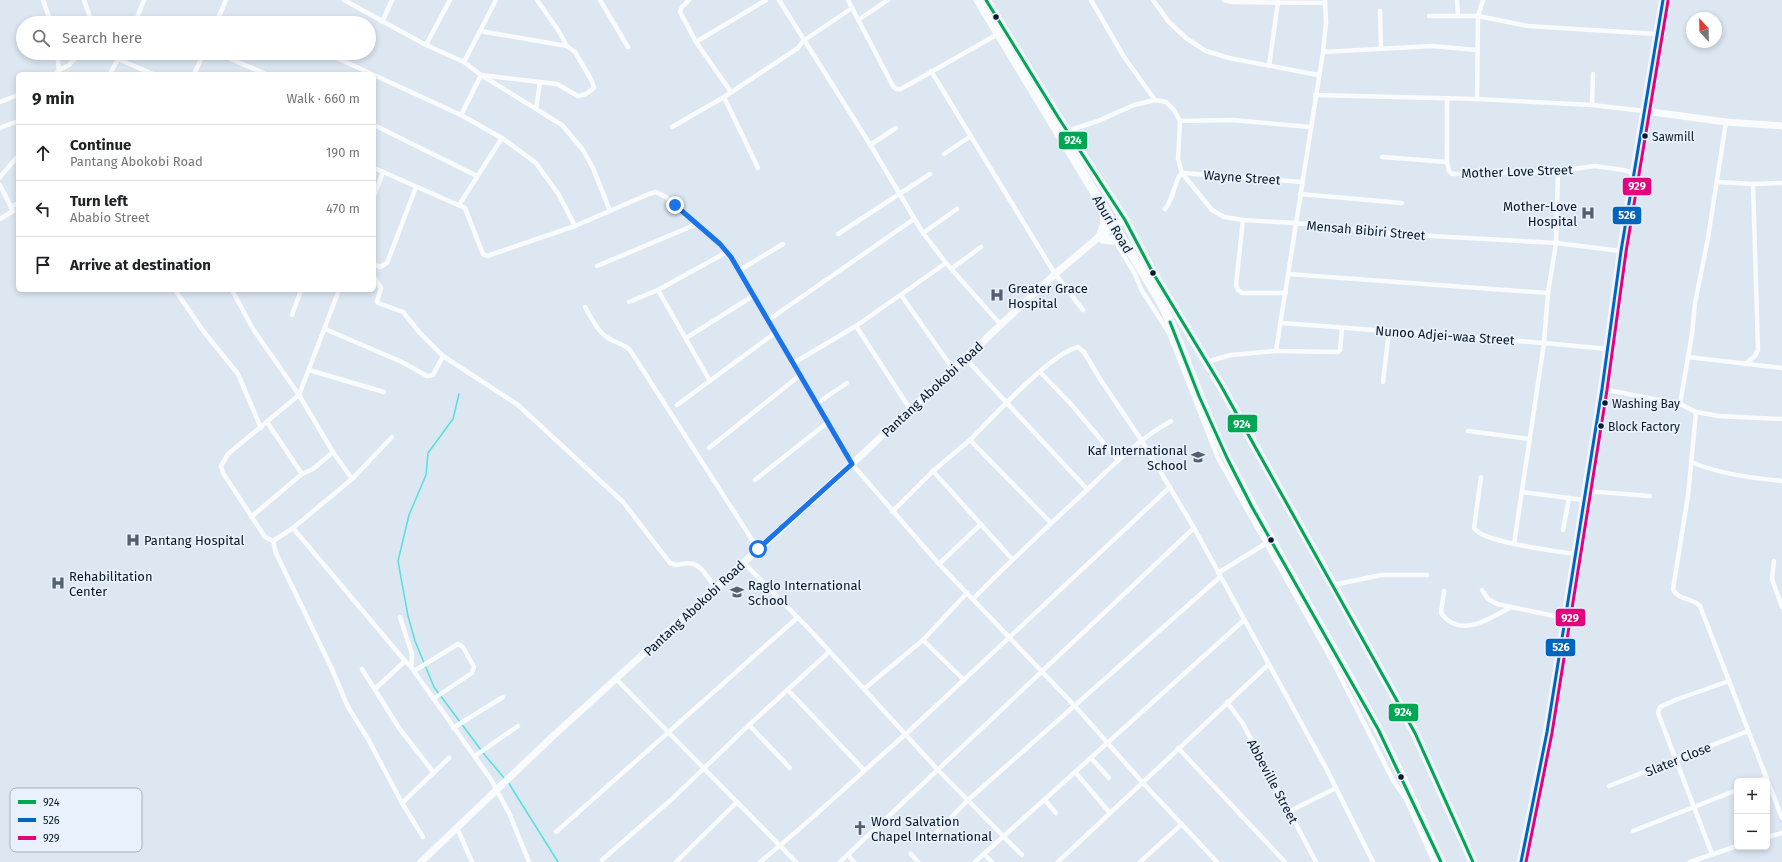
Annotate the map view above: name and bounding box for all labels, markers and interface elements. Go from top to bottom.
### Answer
unlabelled marker [991,12,1001,22]
north arrow [1686,12,1722,48]
search box [16,16,376,60]
icon: search [30,27,52,49]
text: Search here [62,29,142,47]
text: 9 min [32,88,75,109]
text: Walk · 660 m [287,91,360,106]
place label: Sawmill [1652,130,1695,144]
line badge: 924 [1058,131,1088,150]
marker: Sawmill [1640,131,1650,141]
text: 924 [1064,134,1082,147]
text: Continue [70,136,131,154]
icon: ahead [32,142,54,164]
text: 190 m [326,145,360,160]
text: Pantang Abokobi Road [70,154,203,169]
street label: Mother Love Street [1461,162,1573,181]
street label: Wayne Street [1203,167,1281,188]
line badge: 929 [1622,177,1652,196]
text: 929 [1628,180,1646,193]
text: Turn left [70,192,128,210]
street label: Aburi Road [1089,193,1136,256]
route end [666,196,684,214]
icon: left [32,198,54,220]
place label: Mother-Love Hospital [1503,199,1577,229]
text: 470 m [326,201,360,216]
hospital icon: Mother-Love Hospital [1580,205,1596,221]
line badge: 526 [1612,206,1642,225]
text: 526 [1618,209,1636,222]
text: Ababio Street [70,210,150,225]
street label: Mensah Bibiri Street [1306,218,1426,243]
icon: arrive [32,254,54,276]
text: Arrive at destination [70,256,211,274]
unlabelled marker [1148,268,1158,278]
place label: Greater Grace Hospital [1008,281,1088,311]
hospital icon: Greater Grace Hospital [989,287,1005,303]
street label: Nunoo Adjei-waa Street [1375,323,1515,348]
street label: Pantang Abokobi Road [879,339,986,440]
place label: Washing Bay [1612,397,1680,411]
marker: Washing Bay [1600,398,1610,408]
line badge: 924 [1227,414,1258,433]
text: 924 [1233,418,1251,431]
place label: Block Factory [1608,420,1680,434]
marker: Block Factory [1596,421,1606,431]
place label: Kaf International School [1087,443,1187,473]
school or university icon: Kaf International School [1190,449,1206,465]
hospital icon: Pantang Hospital [125,532,141,548]
place label: Pantang Hospital [144,533,244,548]
unlabelled marker [1266,535,1276,545]
route start [749,540,767,558]
street label: Pantang Abokobi Road [641,558,748,659]
place label: Rehabilitation Center [69,569,153,599]
hospital icon: Rehabilitation Center [50,575,66,591]
place label: Raglo International School [748,578,861,608]
school or university icon: Raglo International School [729,584,745,600]
line badge: 929 [1555,608,1586,627]
text: 929 [1561,612,1579,625]
line badge: 526 [1545,638,1576,657]
text: 526 [1552,641,1570,654]
line badge: 924 [1388,703,1419,722]
text: 924 [1394,706,1412,719]
street label: Abbeville Street [1244,737,1301,826]
street label: Slater Close [1643,739,1713,779]
unlabelled marker [1396,772,1406,782]
map controls [1734,778,1770,850]
button: + [1734,778,1770,814]
legend [10,788,142,852]
text: 924 [43,796,60,809]
text: 526 [43,814,60,827]
place label: Word Salvation Chapel International [871,814,992,844]
button: − [1734,814,1770,850]
church icon: Word Salvation Chapel International [852,820,868,836]
text: 929 [43,832,60,845]

